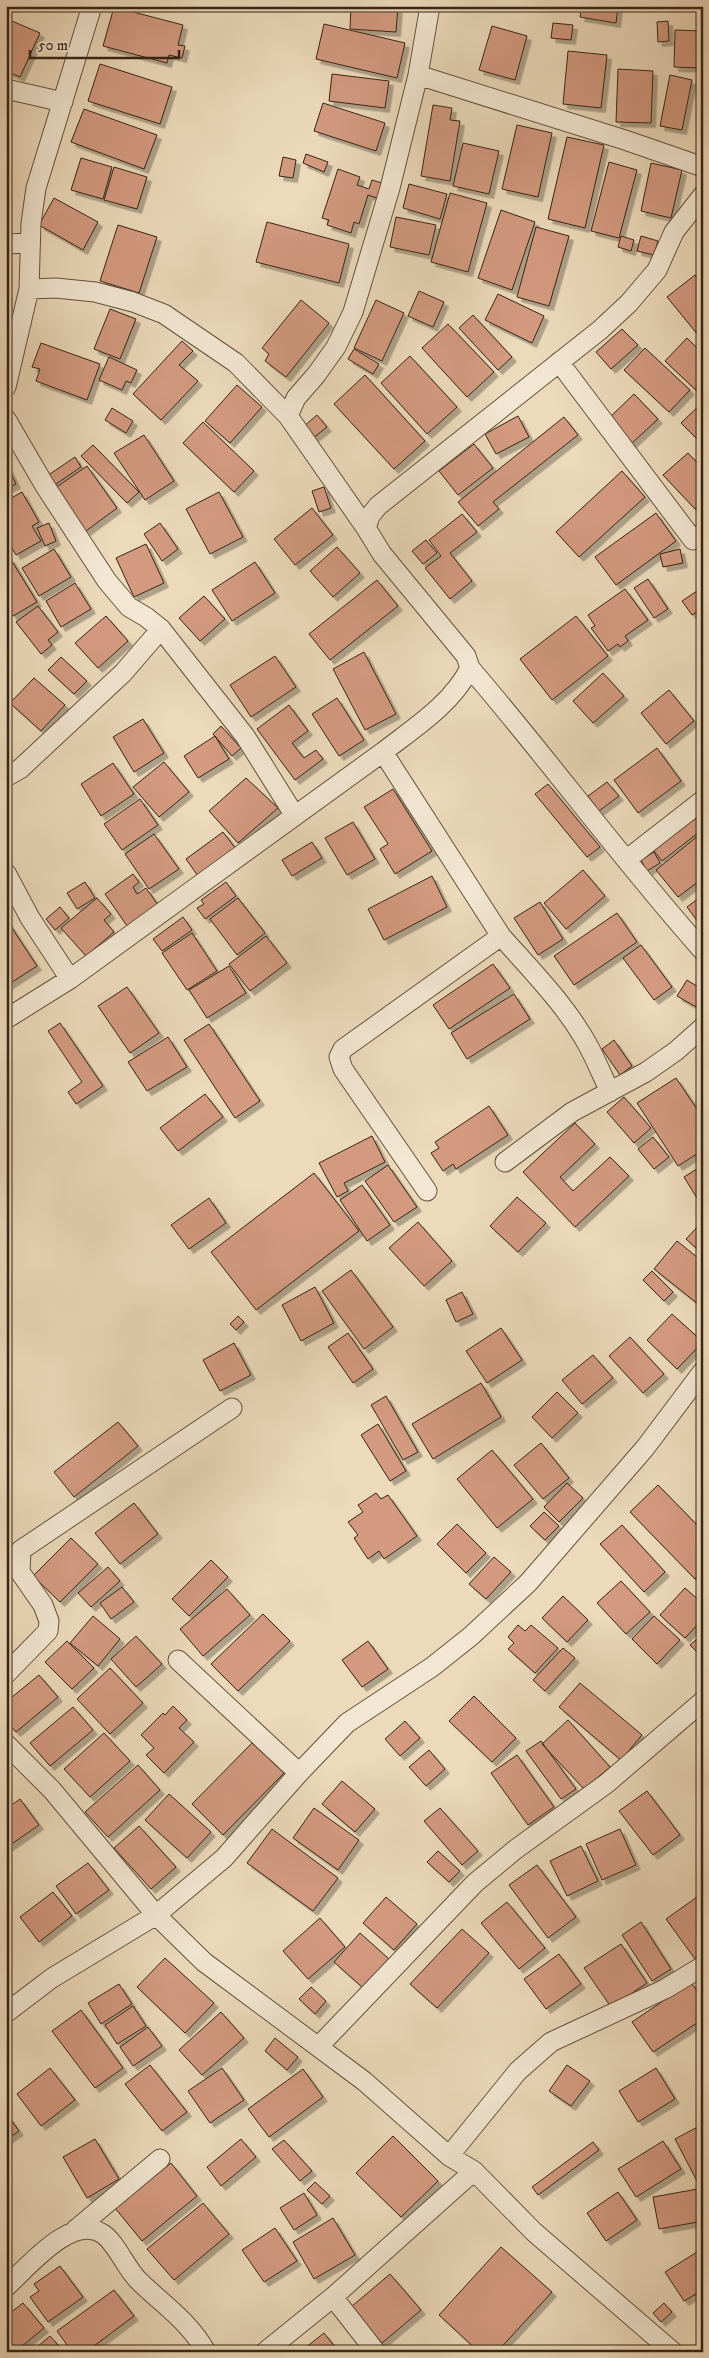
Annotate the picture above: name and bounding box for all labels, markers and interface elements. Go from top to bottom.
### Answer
scale bar [30,28,179,60]
text: 50 m [38,36,68,55]

